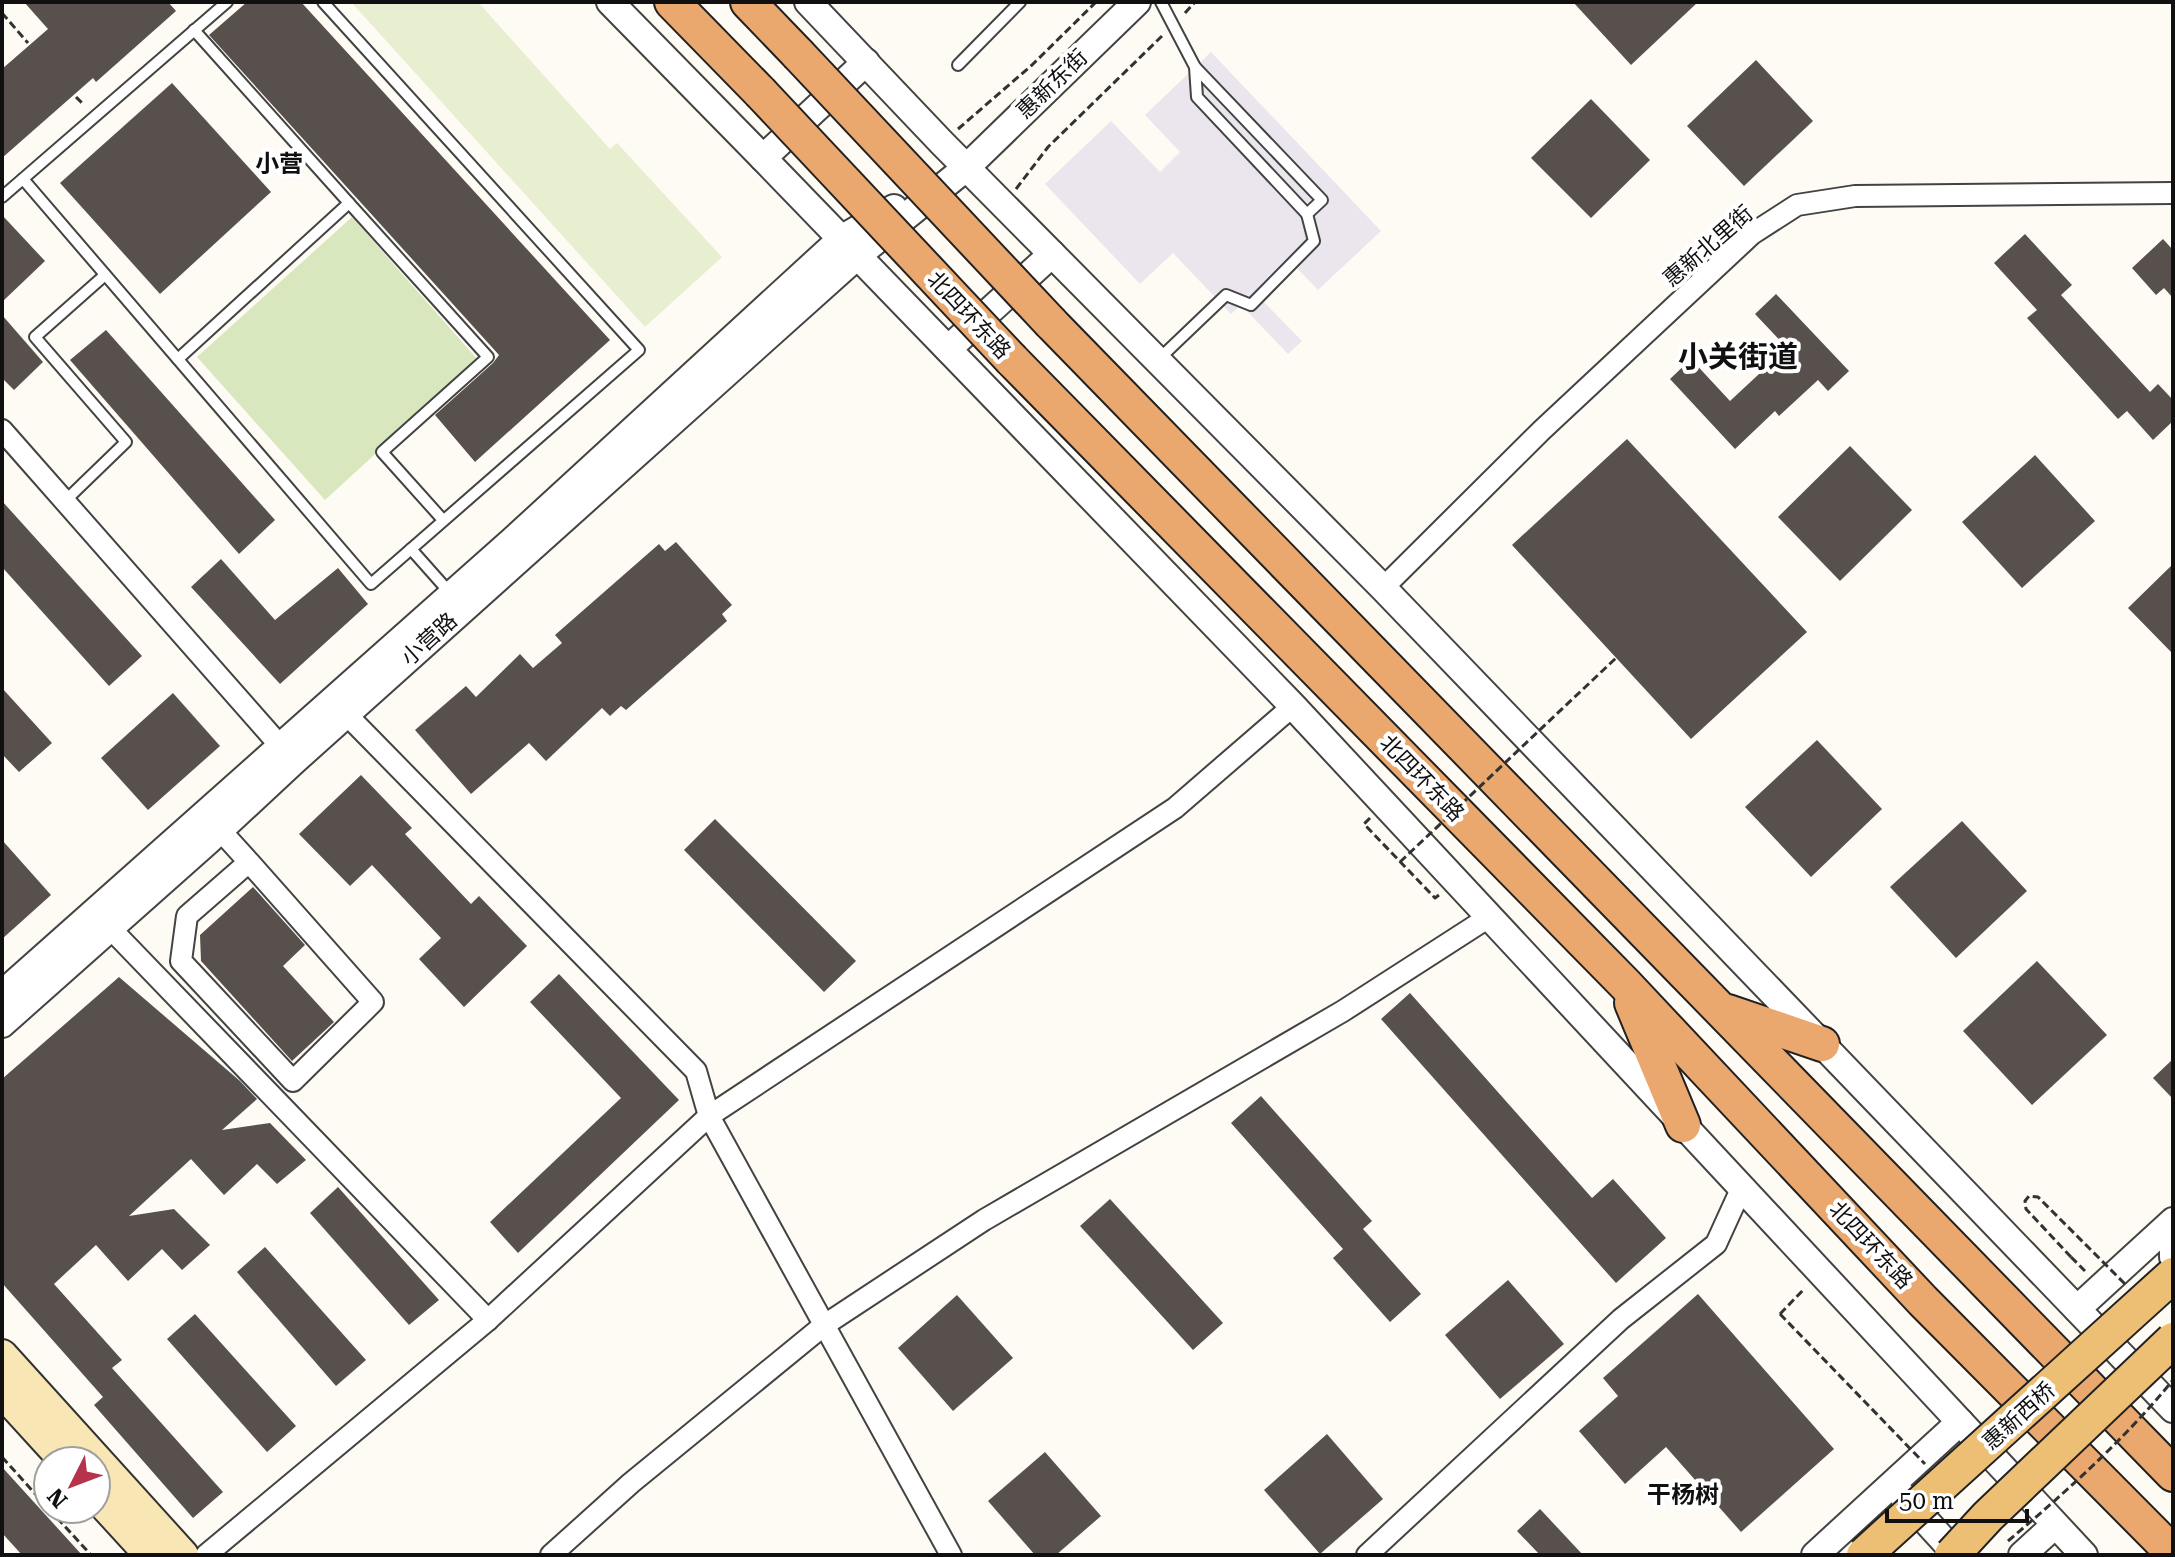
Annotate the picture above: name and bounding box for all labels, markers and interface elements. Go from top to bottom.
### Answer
street label: 惠新东街 [1012,44,1092,124]
district label: 小营 [255,150,303,178]
street label: 惠新北里街 [1658,200,1758,292]
street label: 北四环东路 [922,266,1016,364]
district label: 小关街道 [1678,339,1798,374]
street label: 小营路 [396,608,462,670]
street label: 北四环东路 [1375,730,1469,826]
street label: 北四环东路 [1824,1196,1918,1294]
street label: 惠新西桥 [1978,1377,2060,1455]
north arrow [32,1445,112,1525]
scale bar [1887,1473,2027,1523]
district label: 干杨树 [1647,1481,1719,1509]
text: N [43,1483,72,1513]
text: 50 m [1899,1487,1954,1515]

